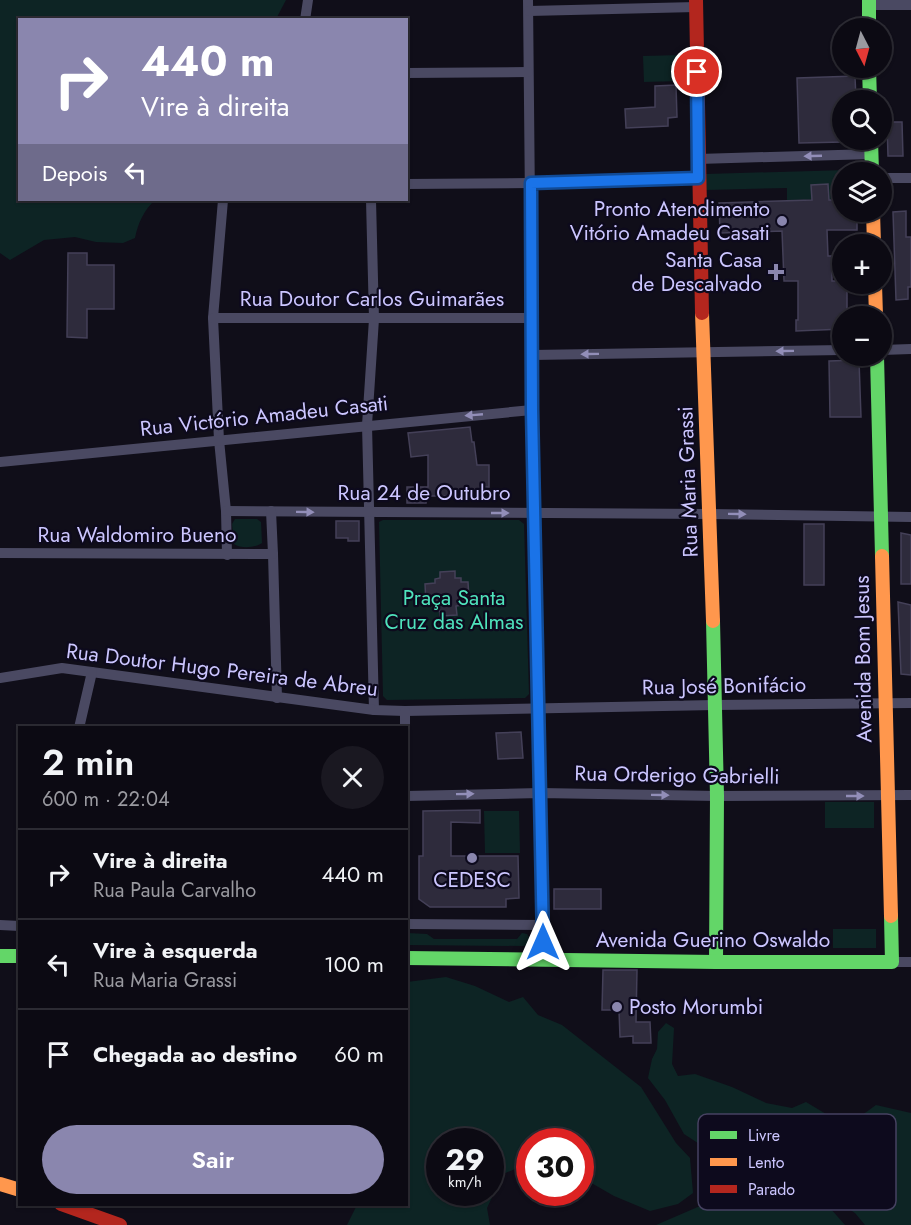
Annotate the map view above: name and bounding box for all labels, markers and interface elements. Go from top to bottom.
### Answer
north arrow [832,18,892,78]
map controls [832,18,892,366]
text: 440 m [141,31,274,92]
icon: right [42,42,120,120]
pin [671,46,722,97]
icon: arrive [680,55,713,88]
text: Vire à direita [141,87,290,126]
button: search [832,90,892,150]
one-way arrow [804,151,823,161]
icon: left [119,156,152,189]
text: Depois [42,157,107,189]
button: layers [832,162,892,222]
place label: Pronto Atendimento Vitório Amadeu Casati [570,194,770,248]
marker: Pronto Atendimento Vitório Amadeu Casati [775,214,789,228]
button: + [832,234,892,294]
place label: Santa Casa de Descalvado [632,245,762,299]
marker: Santa Casa de Descalvado [767,263,785,281]
street label: Rua Doutor Carlos Guimarães [240,284,504,314]
button: − [832,306,892,366]
one-way arrow [775,346,794,356]
one-way arrow [580,350,599,359]
street label: Rua Victório Amadeu Casati [138,388,390,444]
street label: Rua Maria Grassi [670,406,706,558]
one-way arrow [464,410,483,420]
street label: Rua 24 de Outubro [338,478,510,508]
one-way arrow [296,507,315,516]
one-way arrow [491,508,510,518]
one-way arrow [728,509,747,519]
street label: Rua Waldomiro Bueno [38,520,236,550]
street label: Avenida Bom Jesus [847,575,879,743]
park label: Praça Santa Cruz das Almas [384,583,524,637]
street label: Rua Doutor Hugo Pereira de Abreu [64,636,380,704]
street label: Rua José Bonifácio [642,670,806,702]
text: 2 min [42,736,134,788]
button: close [321,746,384,809]
street label: Rua Orderigo Gabrielli [574,758,780,792]
text: 600 m · 22:04 [42,785,170,814]
one-way arrow [455,790,474,799]
one-way arrow [650,790,669,800]
one-way arrow [845,791,864,801]
text: Vire à direita [93,844,228,876]
marker: CEDESC [465,851,479,865]
icon: right [42,858,75,891]
text: 440 m [321,858,384,890]
place label: CEDESC [433,865,511,895]
text: Rua Paula Carvalho [93,876,256,905]
position arrow [511,910,575,974]
street label: Avenida Guerino Oswaldo [596,925,830,955]
text: Vire à esquerda [93,934,258,966]
icon: left [42,948,75,981]
text: 100 m [324,948,384,980]
text: Rua Maria Grassi [93,966,237,995]
place label: Posto Morumbi [629,992,763,1022]
marker: Posto Morumbi [610,1000,624,1014]
icon: arrive [42,1038,75,1071]
text: Chegada ao destino [93,1038,297,1070]
text: 60 m [334,1038,384,1070]
legend [698,1114,896,1210]
text: Livre [748,1124,780,1147]
button: Sair [42,1125,384,1194]
speed limit sign: 30 [516,1128,594,1206]
text: 29 [445,1138,485,1181]
text: Lento [748,1151,785,1174]
text: km/h [448,1171,482,1193]
text: Parado [748,1178,795,1201]

